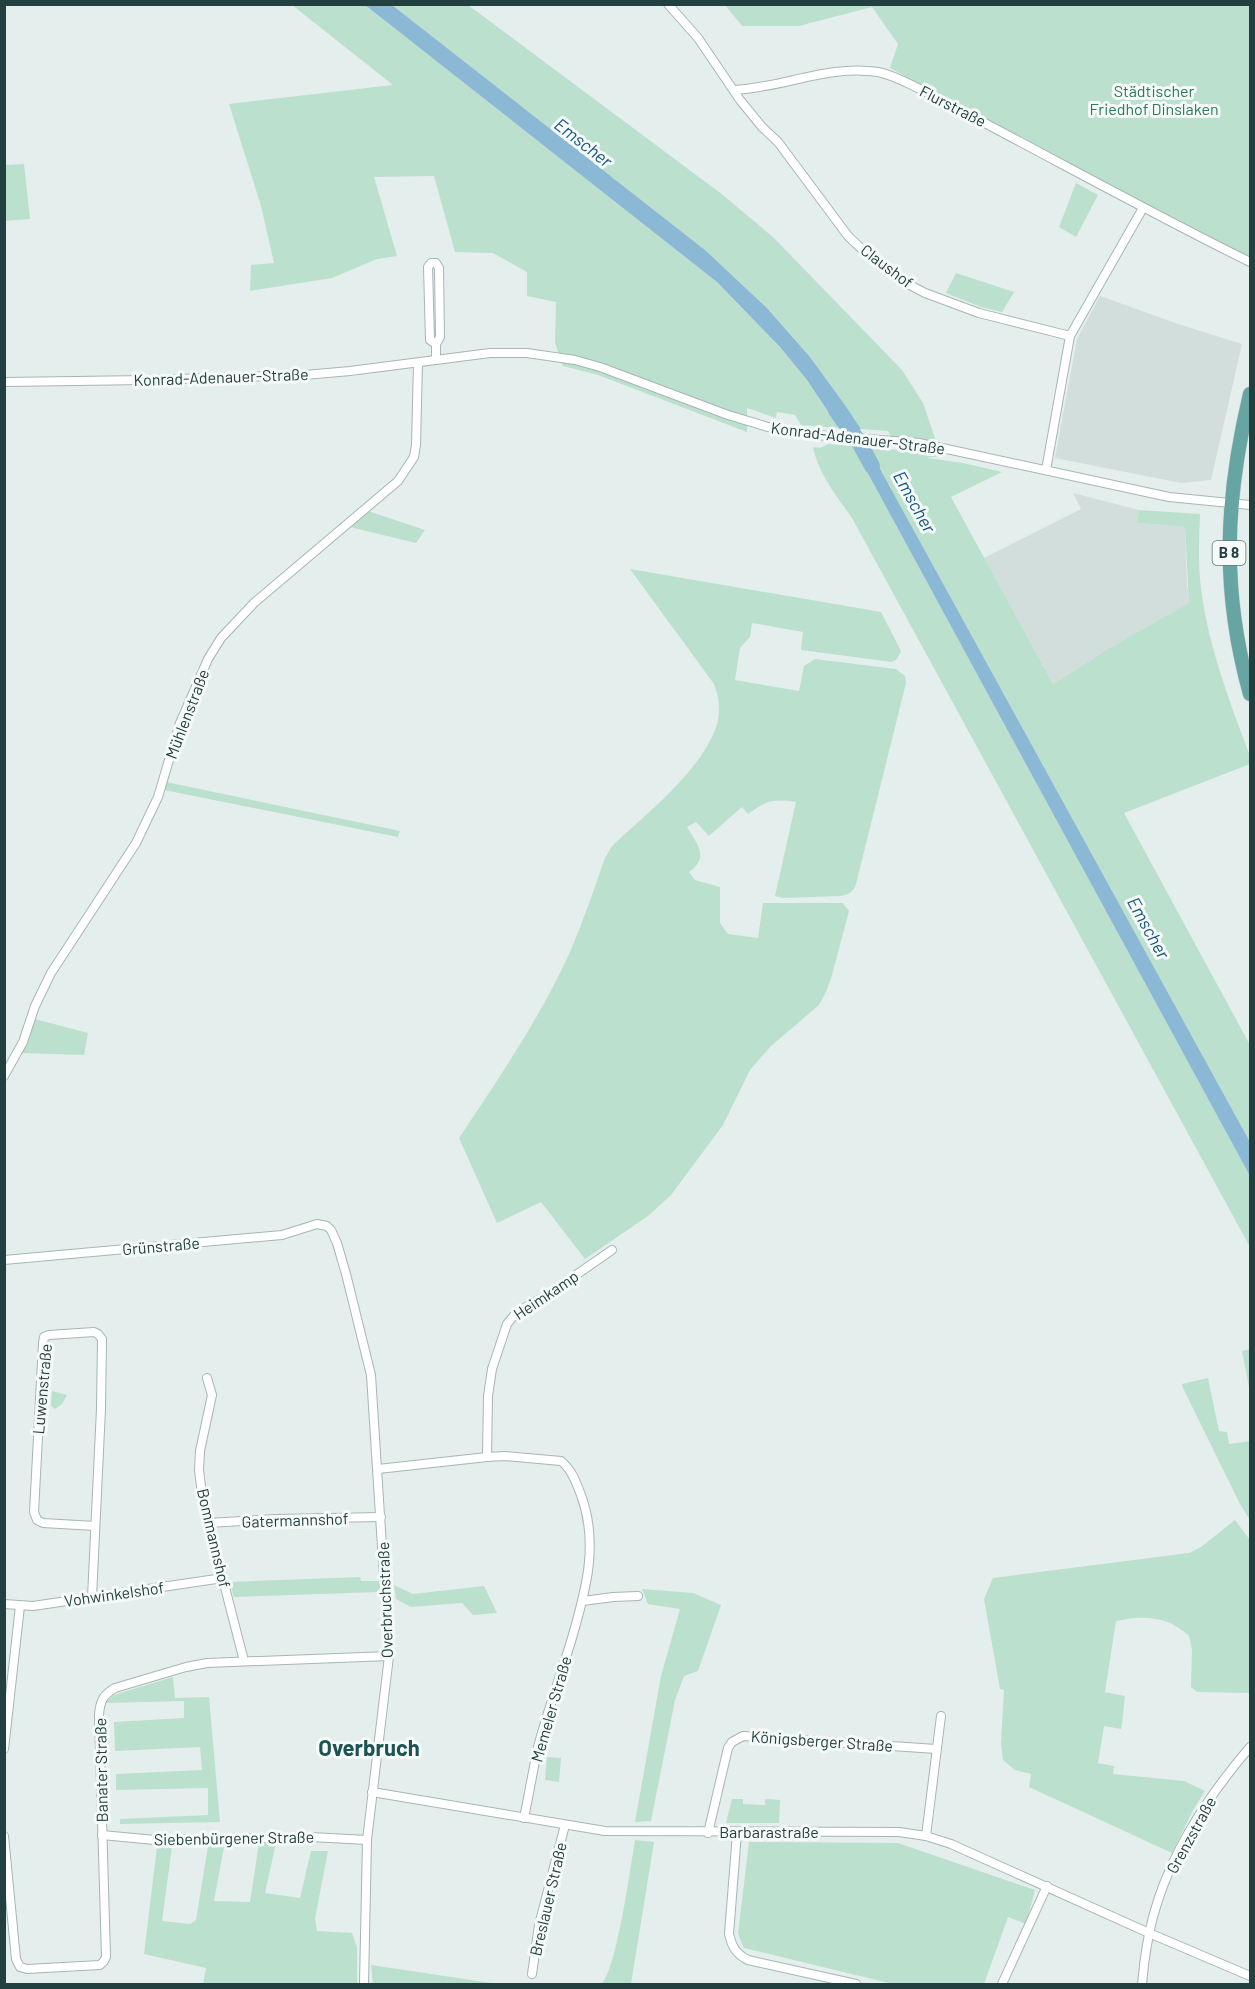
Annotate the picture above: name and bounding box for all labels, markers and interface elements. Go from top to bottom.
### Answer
street label: Flurstraße [917,81,990,130]
park label: Städtischer Friedhof Dinslaken [1089,81,1219,118]
water label: Emscher [550,113,617,172]
street label: Claushof [857,240,917,292]
street label: Konrad-Adenauer-Straße [133,364,309,389]
street label: Konrad-Adenauer-Straße [770,417,946,458]
water label: Emscher [889,467,941,537]
road number: B 8 [1212,541,1246,565]
street label: Mühlenstraße [161,666,212,761]
water label: Emscher [1123,893,1175,963]
street label: Grünstraße [121,1233,201,1258]
street label: Heimkamp [510,1266,582,1323]
street label: Luwenstraße [28,1343,55,1435]
street label: Bommannshof [194,1486,235,1590]
street label: Gatermannshof [241,1508,349,1531]
street label: Overbruchstraße [373,1541,396,1659]
street label: Vohwinkelshof [63,1577,165,1610]
street label: Memeler Straße [526,1654,575,1764]
street label: Banater Straße [90,1718,111,1822]
street label: Königsberger Straße [750,1726,894,1755]
district label: Overbruch [318,1734,420,1760]
street label: Grenzstraße [1162,1793,1219,1876]
street label: Barbarastraße [719,1822,819,1841]
street label: Siebenbürgener Straße [154,1827,314,1848]
street label: Breslauer Straße [525,1840,570,1958]

